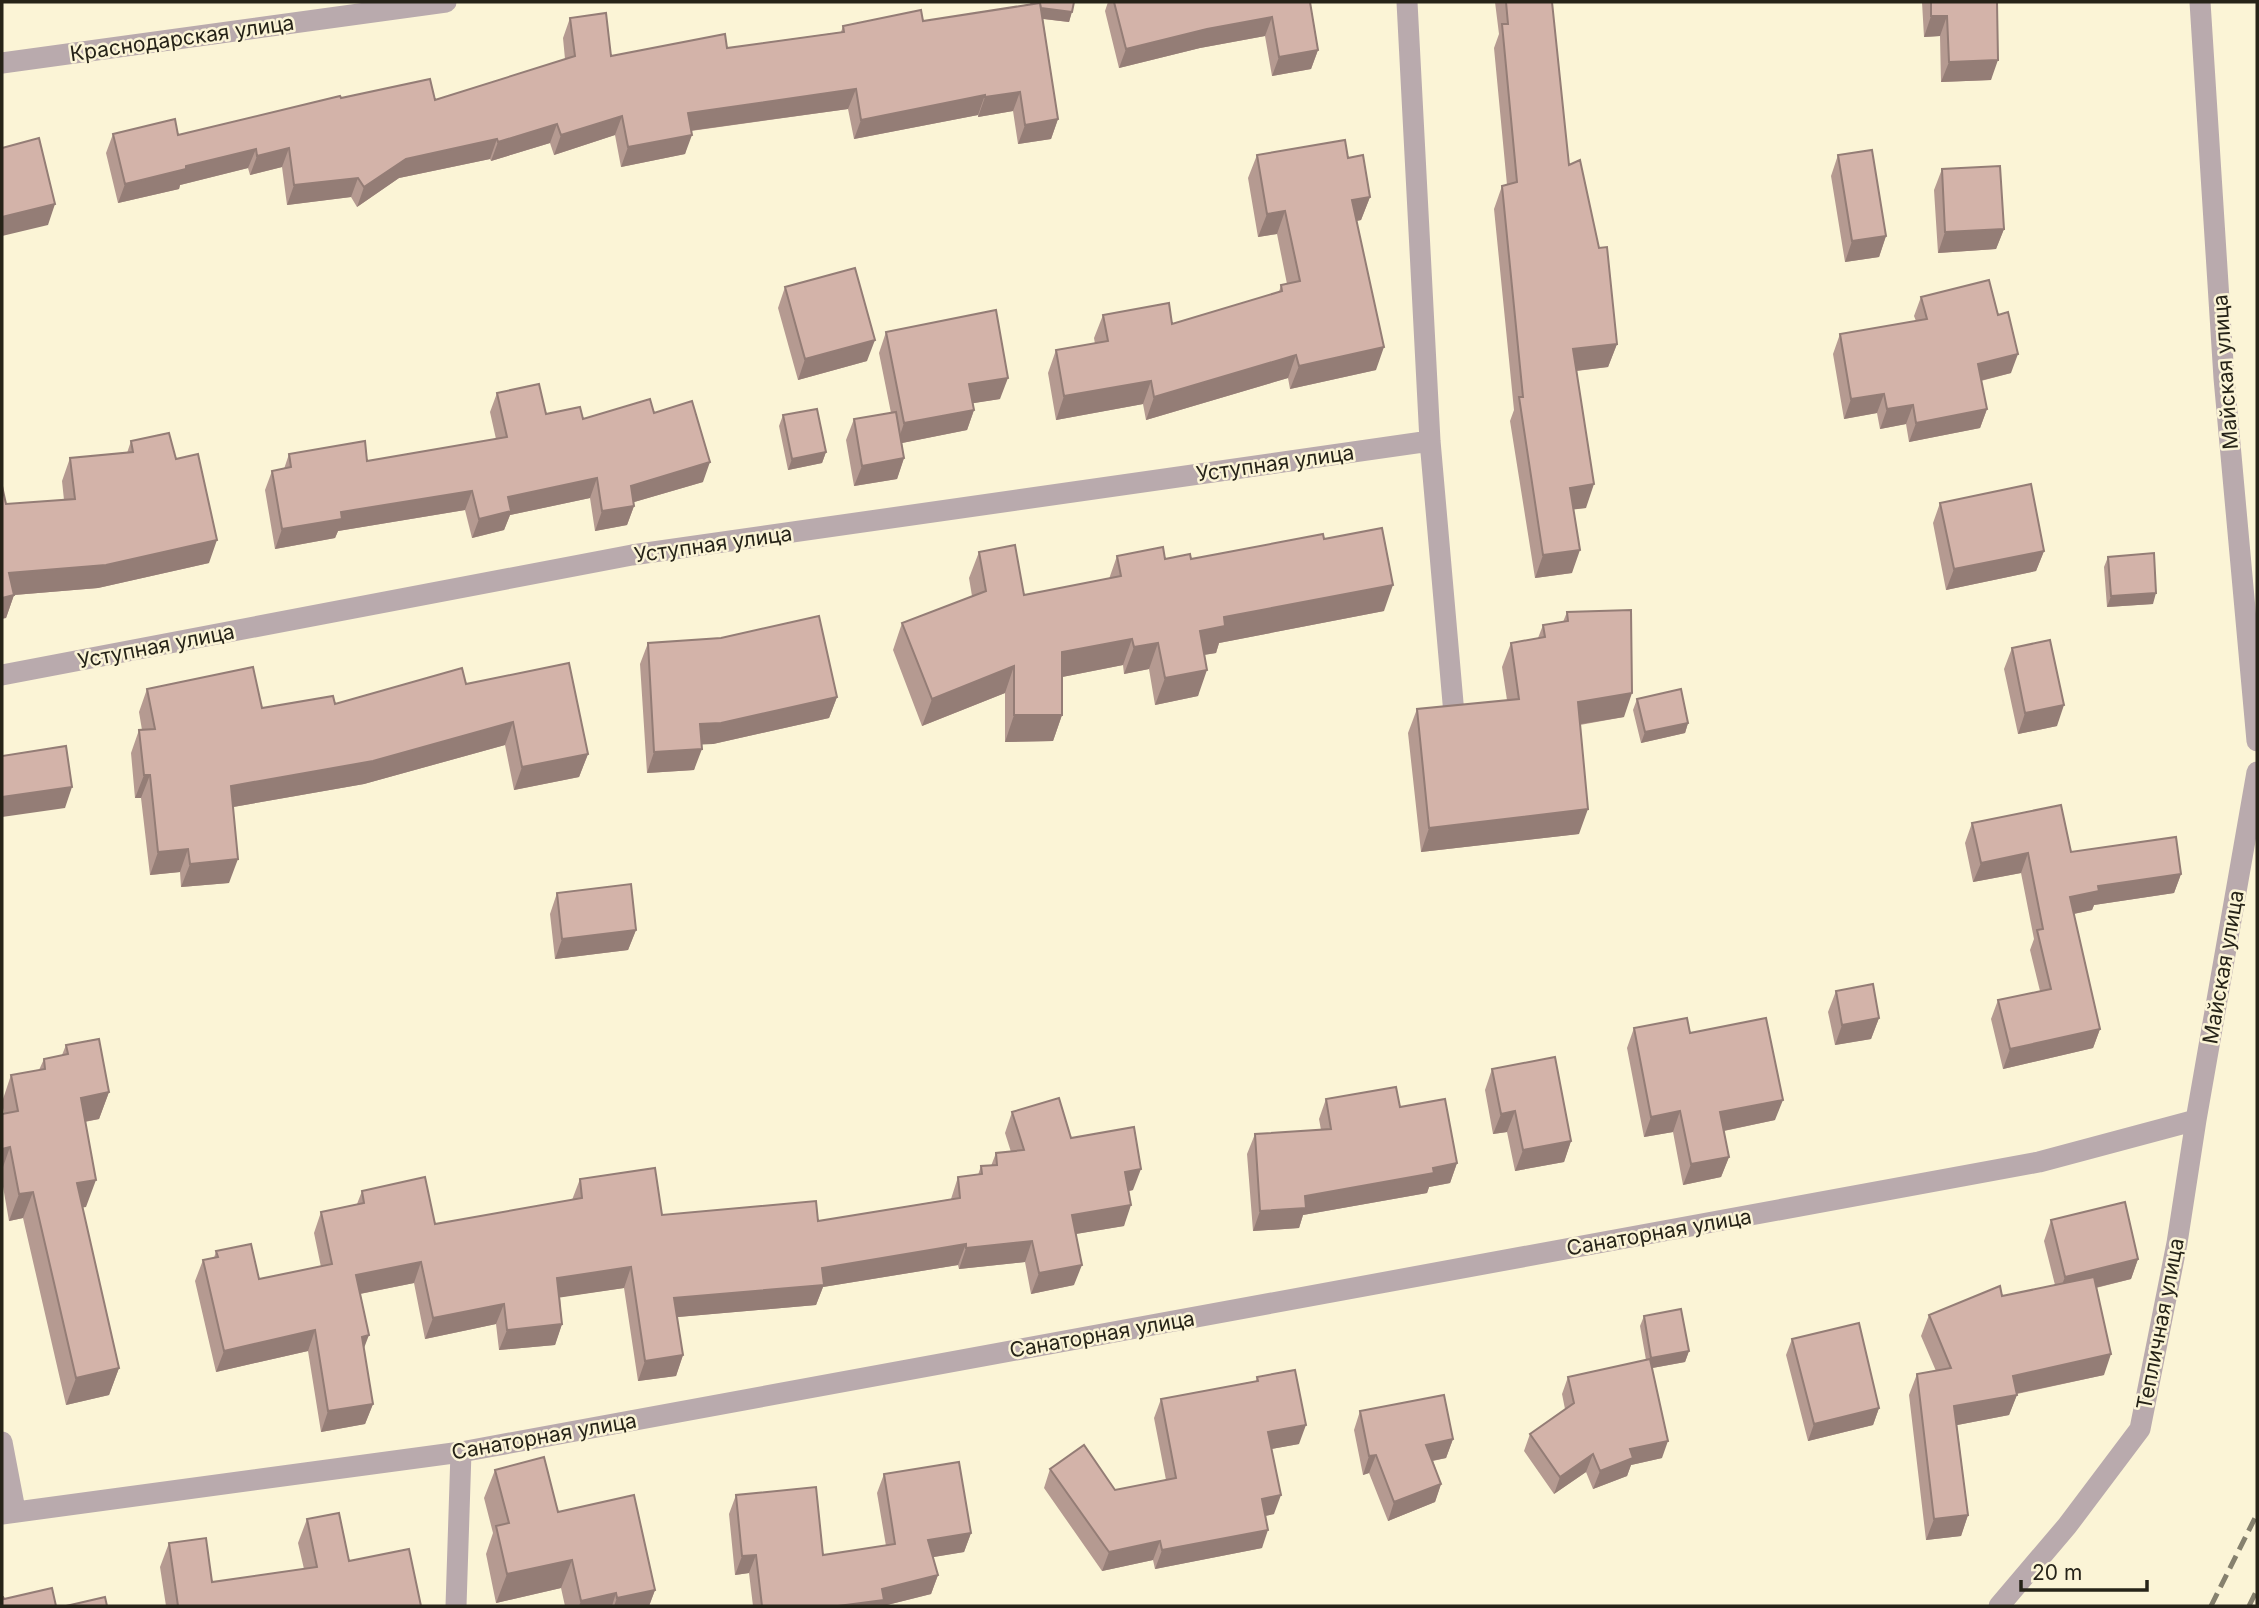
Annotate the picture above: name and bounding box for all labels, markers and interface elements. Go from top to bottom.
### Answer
street label: Краснодарская улица [68,10,296,66]
street label: Майская улица [2207,294,2243,450]
street label: Уступная улица [1194,440,1356,486]
street label: Уступная улица [632,521,794,567]
street label: Уступная улица [75,619,237,673]
street label: Майская улица [2197,888,2249,1046]
street label: Санаторная улица [1564,1203,1754,1261]
street label: Тепличная улица [2131,1236,2189,1412]
street label: Санаторная улица [1007,1305,1197,1363]
street label: Санаторная улица [449,1407,639,1465]
scale bar [2021,1548,2147,1592]
text: 20 m [2032,1560,2082,1585]

